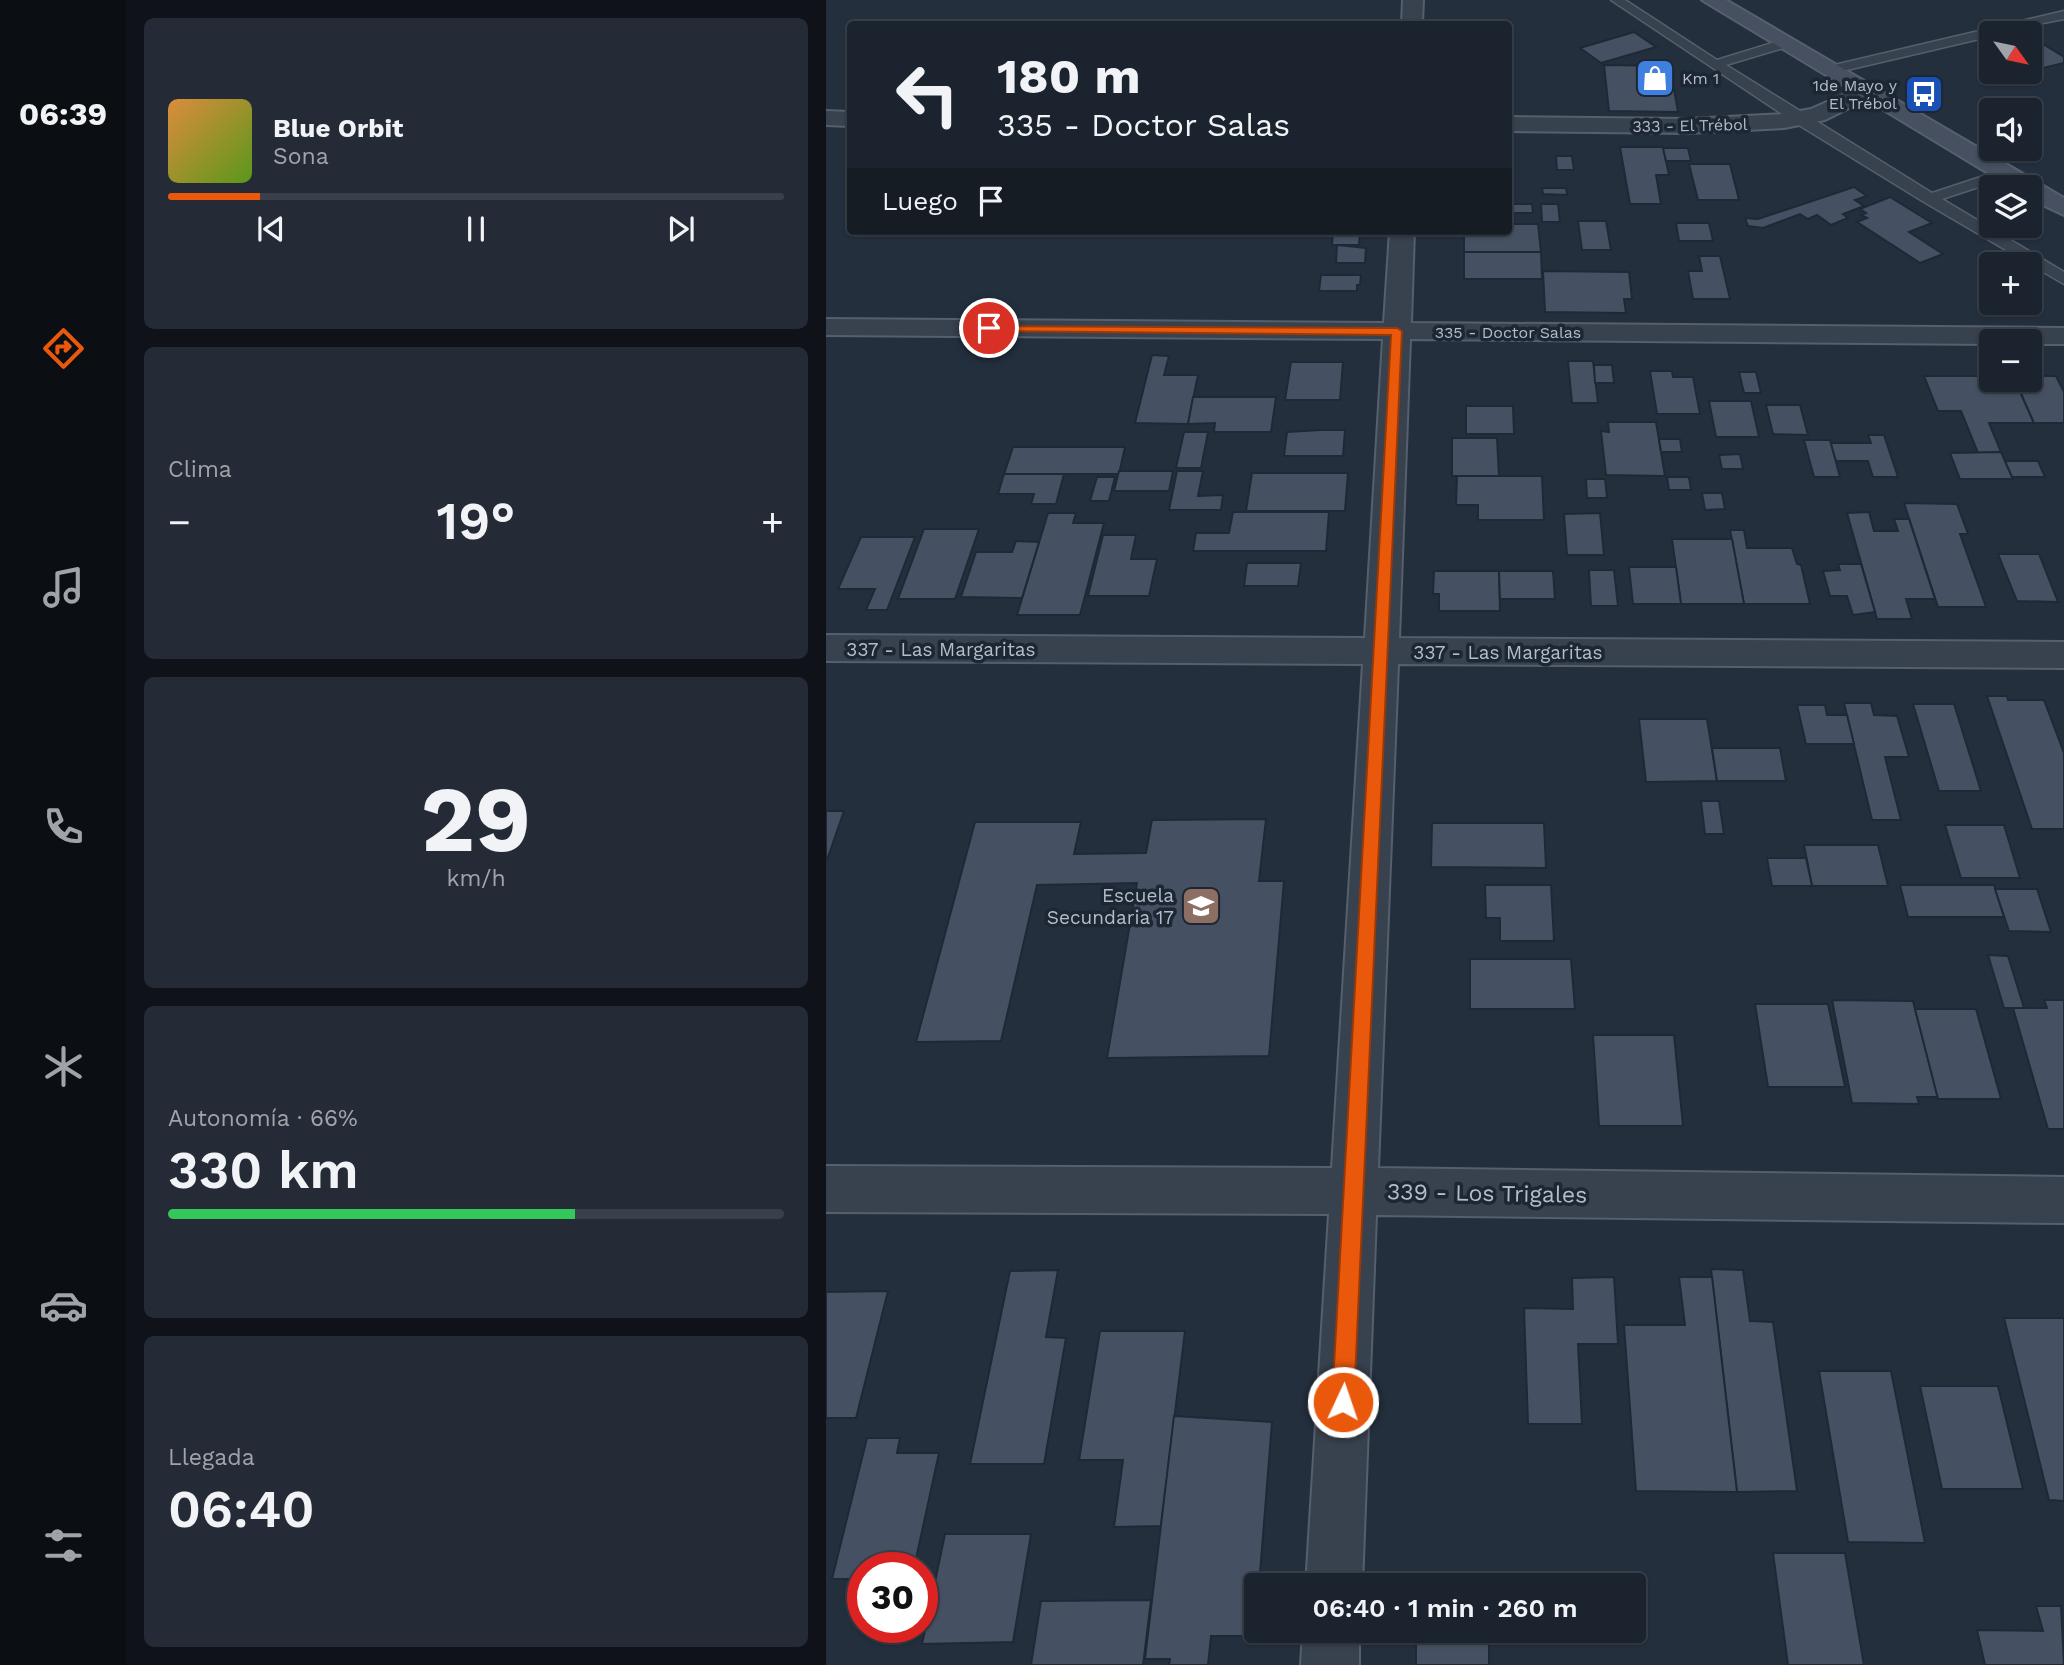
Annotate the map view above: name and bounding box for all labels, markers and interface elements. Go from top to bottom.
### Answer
north arrow [1979,21,2042,84]
map controls [1979,21,2042,392]
text: 180 m [997,47,1141,105]
icon: left [882,49,973,140]
shop icon: Km 1 [1634,57,1676,99]
place label: Km 1 [1682,69,1719,88]
bus stop icon: 1de Mayo y El Trébol [1903,73,1945,115]
place label: 1de Mayo y El Trébol [1813,76,1898,113]
text: 06:39 [19,95,107,133]
button: sound [1979,98,2042,161]
text: 335 - Doctor Salas [997,106,1290,144]
text: Blue Orbit [273,113,403,143]
street label: 333 - El Trébol [1632,115,1748,136]
text: Sona [273,143,329,170]
button: layers [1979,175,2042,238]
icon: arrive [972,182,1010,220]
text: Luego [882,186,958,216]
icon: previous [252,210,290,248]
icon: pause [457,210,495,248]
icon: next [662,210,700,248]
button: + [1979,252,2042,315]
pin [959,298,1019,358]
icon: arrive [970,309,1008,347]
street label: 335 - Doctor Salas [1435,323,1581,342]
icon: directions [39,324,88,373]
button: − [1979,329,2042,392]
text: Clima [168,456,232,483]
text: 19° [437,491,515,552]
text: − [168,500,191,544]
text: + [761,500,784,544]
icon: music [39,563,88,612]
street label: 337 - Las Margaritas [846,638,1036,661]
street label: 337 - Las Margaritas [1413,641,1603,664]
text: 29 [421,766,531,873]
icon: phone [39,802,88,851]
text: km/h [446,865,506,892]
place label: Escuela Secundaria 17 [1047,884,1174,929]
school or university icon: Escuela Secundaria 17 [1180,885,1222,927]
icon: climate [39,1042,88,1091]
text: Autonomía · 66% [168,1105,358,1132]
text: 330 km [168,1140,359,1201]
street label: 339 - Los Trigales [1387,1178,1587,1209]
icon: car [39,1281,88,1330]
position arrow [1306,1365,1380,1439]
text: Llegada [168,1444,255,1471]
text: 06:40 [168,1479,315,1540]
icon: filters [39,1521,88,1570]
speed limit sign: 30 [847,1552,938,1643]
text: 06:40 · 1 min · 260 m [1312,1593,1578,1623]

